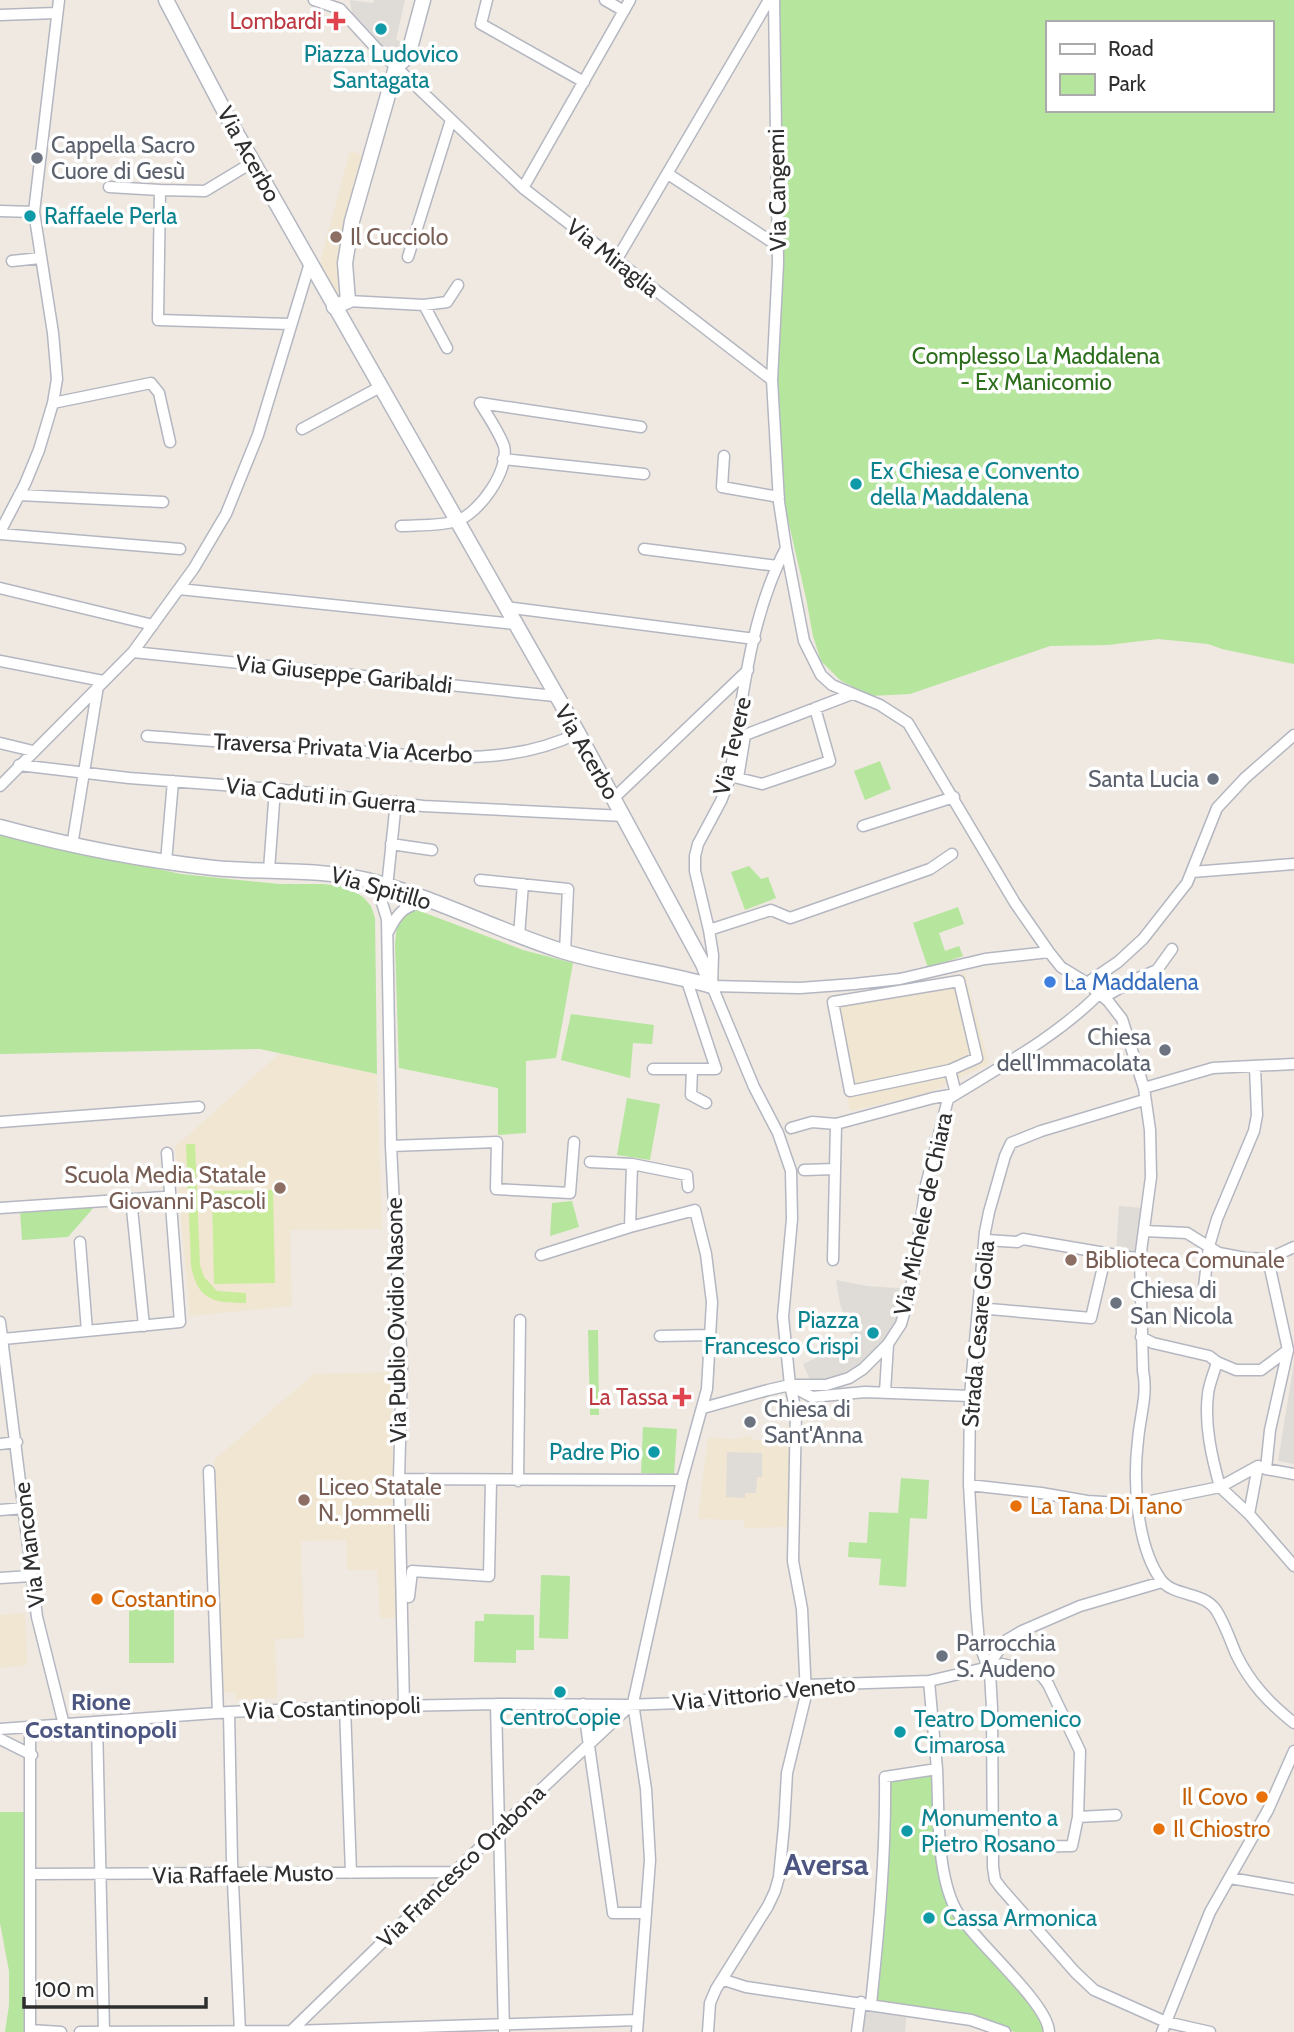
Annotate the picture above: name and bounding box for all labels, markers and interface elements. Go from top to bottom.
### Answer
place label: Lombardi [229,7,322,35]
marker: Lombardi [328,13,344,29]
marker: Piazza Ludovico Santagata [373,21,389,37]
legend [1046,21,1273,112]
text: Road [1108,36,1154,61]
place label: Piazza Ludovico Santagata [304,40,458,94]
text: Park [1108,71,1146,96]
street label: Via Acerbo [211,101,287,207]
street label: Via Cangemi [762,129,792,251]
place label: Cappella Sacro Cuore di Gesù [51,131,195,185]
marker: Cappella Sacro Cuore di Gesù [29,150,45,166]
place label: Raffaele Perla [44,202,177,230]
marker: Raffaele Perla [22,208,38,224]
street label: Via Miraglia [561,213,665,303]
place label: Il Cucciolo [350,223,448,251]
marker: Il Cucciolo [328,229,344,245]
park label: Complesso La Maddalena - Ex Manicomio [912,342,1160,396]
place label: Ex Chiesa e Convento della Maddalena [870,457,1080,511]
marker: Ex Chiesa e Convento della Maddalena [848,476,864,492]
street label: Via Giuseppe Garibaldi [234,649,454,699]
street label: Via Tevere [707,694,757,798]
street label: Via Acerbo [549,700,625,804]
street label: Traversa Privata Via Acerbo [213,727,473,769]
place label: Santa Lucia [1088,765,1199,793]
street label: Via Caduti in Guerra [224,771,418,819]
marker: Santa Lucia [1205,771,1221,787]
street label: Via Spitillo [328,860,434,916]
place label: La Maddalena [1064,968,1199,996]
marker: La Maddalena [1042,974,1058,990]
place label: Chiesa dell'Immacolata [997,1023,1151,1077]
marker: Chiesa dell'Immacolata [1157,1042,1173,1058]
street label: Via Michele de Chiara [888,1110,958,1318]
place label: Scuola Media Statale Giovanni Pascoli [64,1161,266,1215]
marker: Scuola Media Statale Giovanni Pascoli [272,1180,288,1196]
street label: Via Publio Ovidio Nasone [380,1197,412,1443]
street label: Strada Cesare Golia [956,1239,1000,1429]
place label: Biblioteca Comunale [1085,1246,1285,1274]
marker: Biblioteca Comunale [1063,1252,1079,1268]
place label: Chiesa di San Nicola [1130,1276,1233,1330]
marker: Chiesa di San Nicola [1108,1295,1124,1311]
place label: Piazza Francesco Crispi [704,1306,859,1360]
marker: Piazza Francesco Crispi [865,1325,881,1341]
place label: La Tassa [588,1383,668,1411]
marker: La Tassa [674,1389,690,1405]
place label: Chiesa di Sant'Anna [764,1395,863,1449]
marker: Chiesa di Sant'Anna [742,1414,758,1430]
place label: Padre Pio [549,1438,640,1466]
marker: Padre Pio [646,1444,662,1460]
place label: Liceo Statale N. Jommelli [318,1473,442,1527]
street label: Via Mancone [7,1480,51,1609]
marker: Liceo Statale N. Jommelli [296,1492,312,1508]
place label: La Tana Di Tano [1030,1492,1183,1520]
marker: La Tana Di Tano [1008,1498,1024,1514]
place label: Costantino [111,1585,217,1613]
marker: Costantino [89,1591,105,1607]
place label: Parrocchia S. Audeno [956,1629,1056,1683]
marker: Parrocchia S. Audeno [934,1648,950,1664]
street label: Via Vittorio Veneto [671,1669,857,1717]
marker: CentroCopie [552,1684,568,1700]
district label: Rione Costantinopoli [25,1687,177,1744]
street label: Via Costantinopoli [243,1691,421,1725]
place label: CentroCopie [499,1703,621,1731]
place label: Teatro Domenico Cimarosa [914,1705,1081,1759]
marker: Teatro Domenico Cimarosa [892,1724,908,1740]
street label: Via Francesco Orabona [371,1779,551,1953]
place label: Il Covo [1182,1783,1248,1811]
marker: Il Covo [1254,1789,1270,1805]
place label: Monumento a Pietro Rosano [921,1804,1058,1858]
place label: Il Chiostro [1173,1815,1270,1843]
marker: Il Chiostro [1151,1821,1167,1837]
marker: Monumento a Pietro Rosano [899,1823,915,1839]
district label: Aversa [783,1846,869,1883]
street label: Via Raffaele Musto [152,1858,334,1890]
place label: Cassa Armonica [943,1904,1097,1932]
marker: Cassa Armonica [921,1910,937,1926]
scale bar [24,1966,206,2010]
text: 100 m [35,1977,94,2002]

